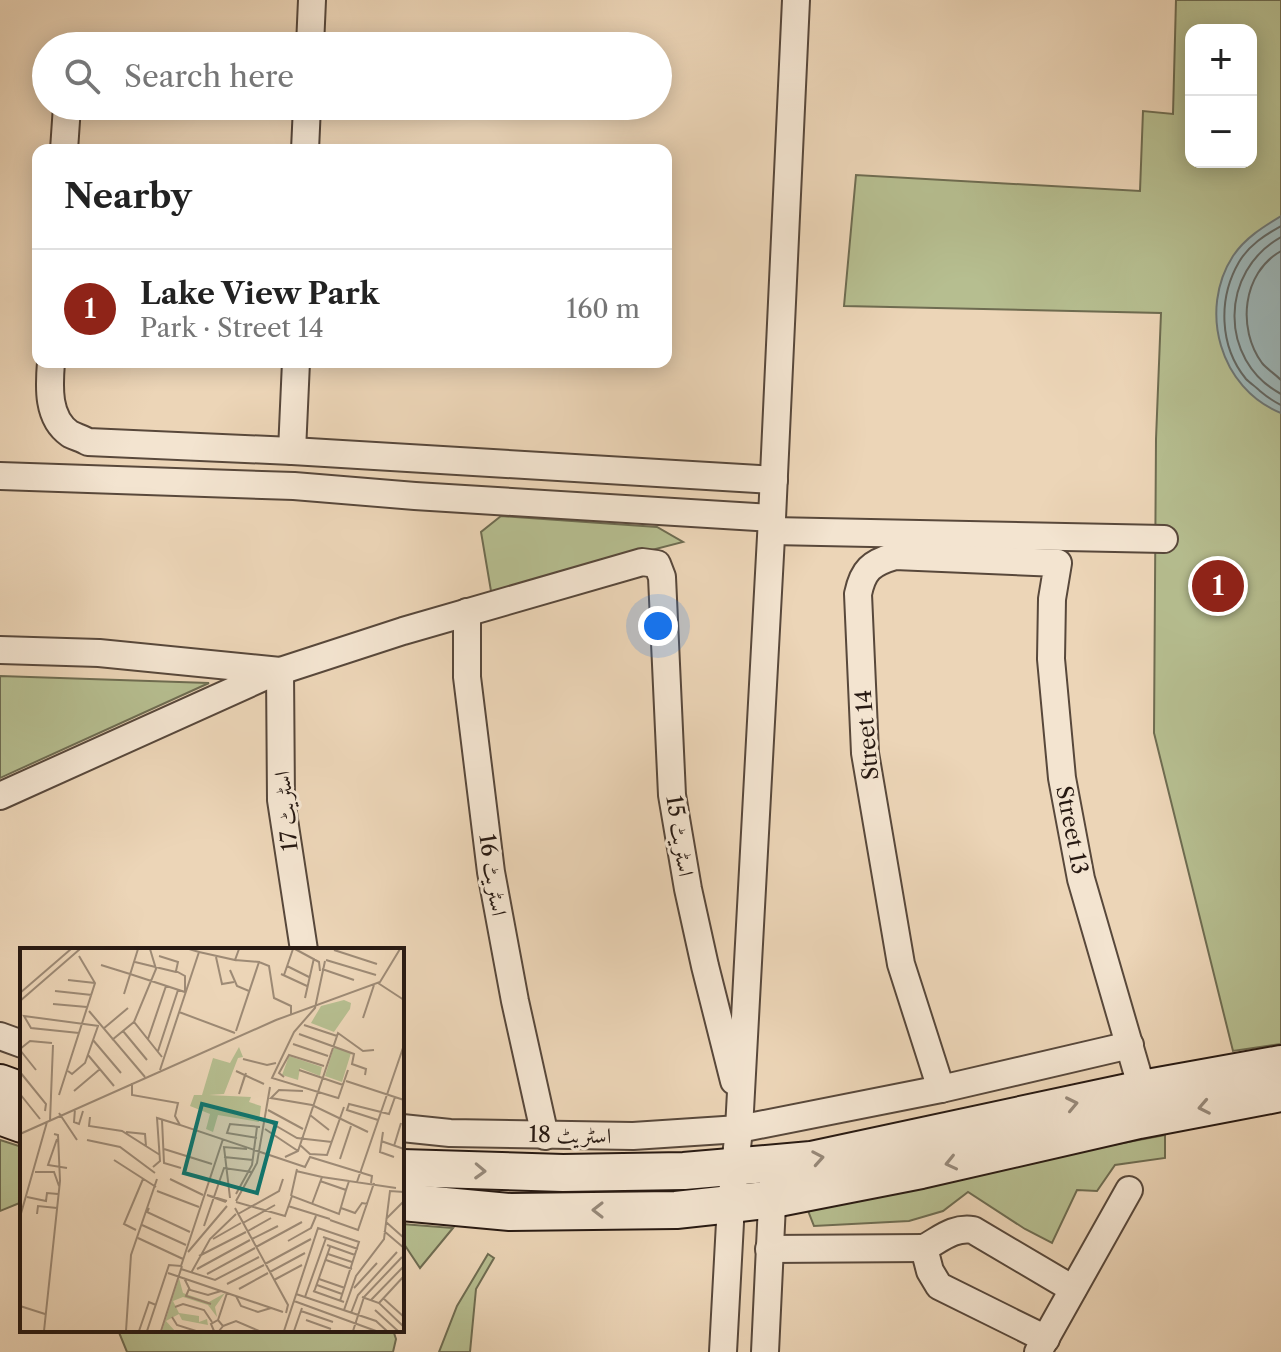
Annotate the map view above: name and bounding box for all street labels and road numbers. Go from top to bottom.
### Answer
street label: Street 14 [850,689,884,781]
street label: اسٹریٹ 17 [268,770,304,852]
street label: Street 13 [1050,783,1094,877]
street label: اسٹریٹ 15 [660,794,700,878]
street label: اسٹریٹ 16 [473,832,513,918]
street label: اسٹریٹ 18 [528,1121,612,1149]

